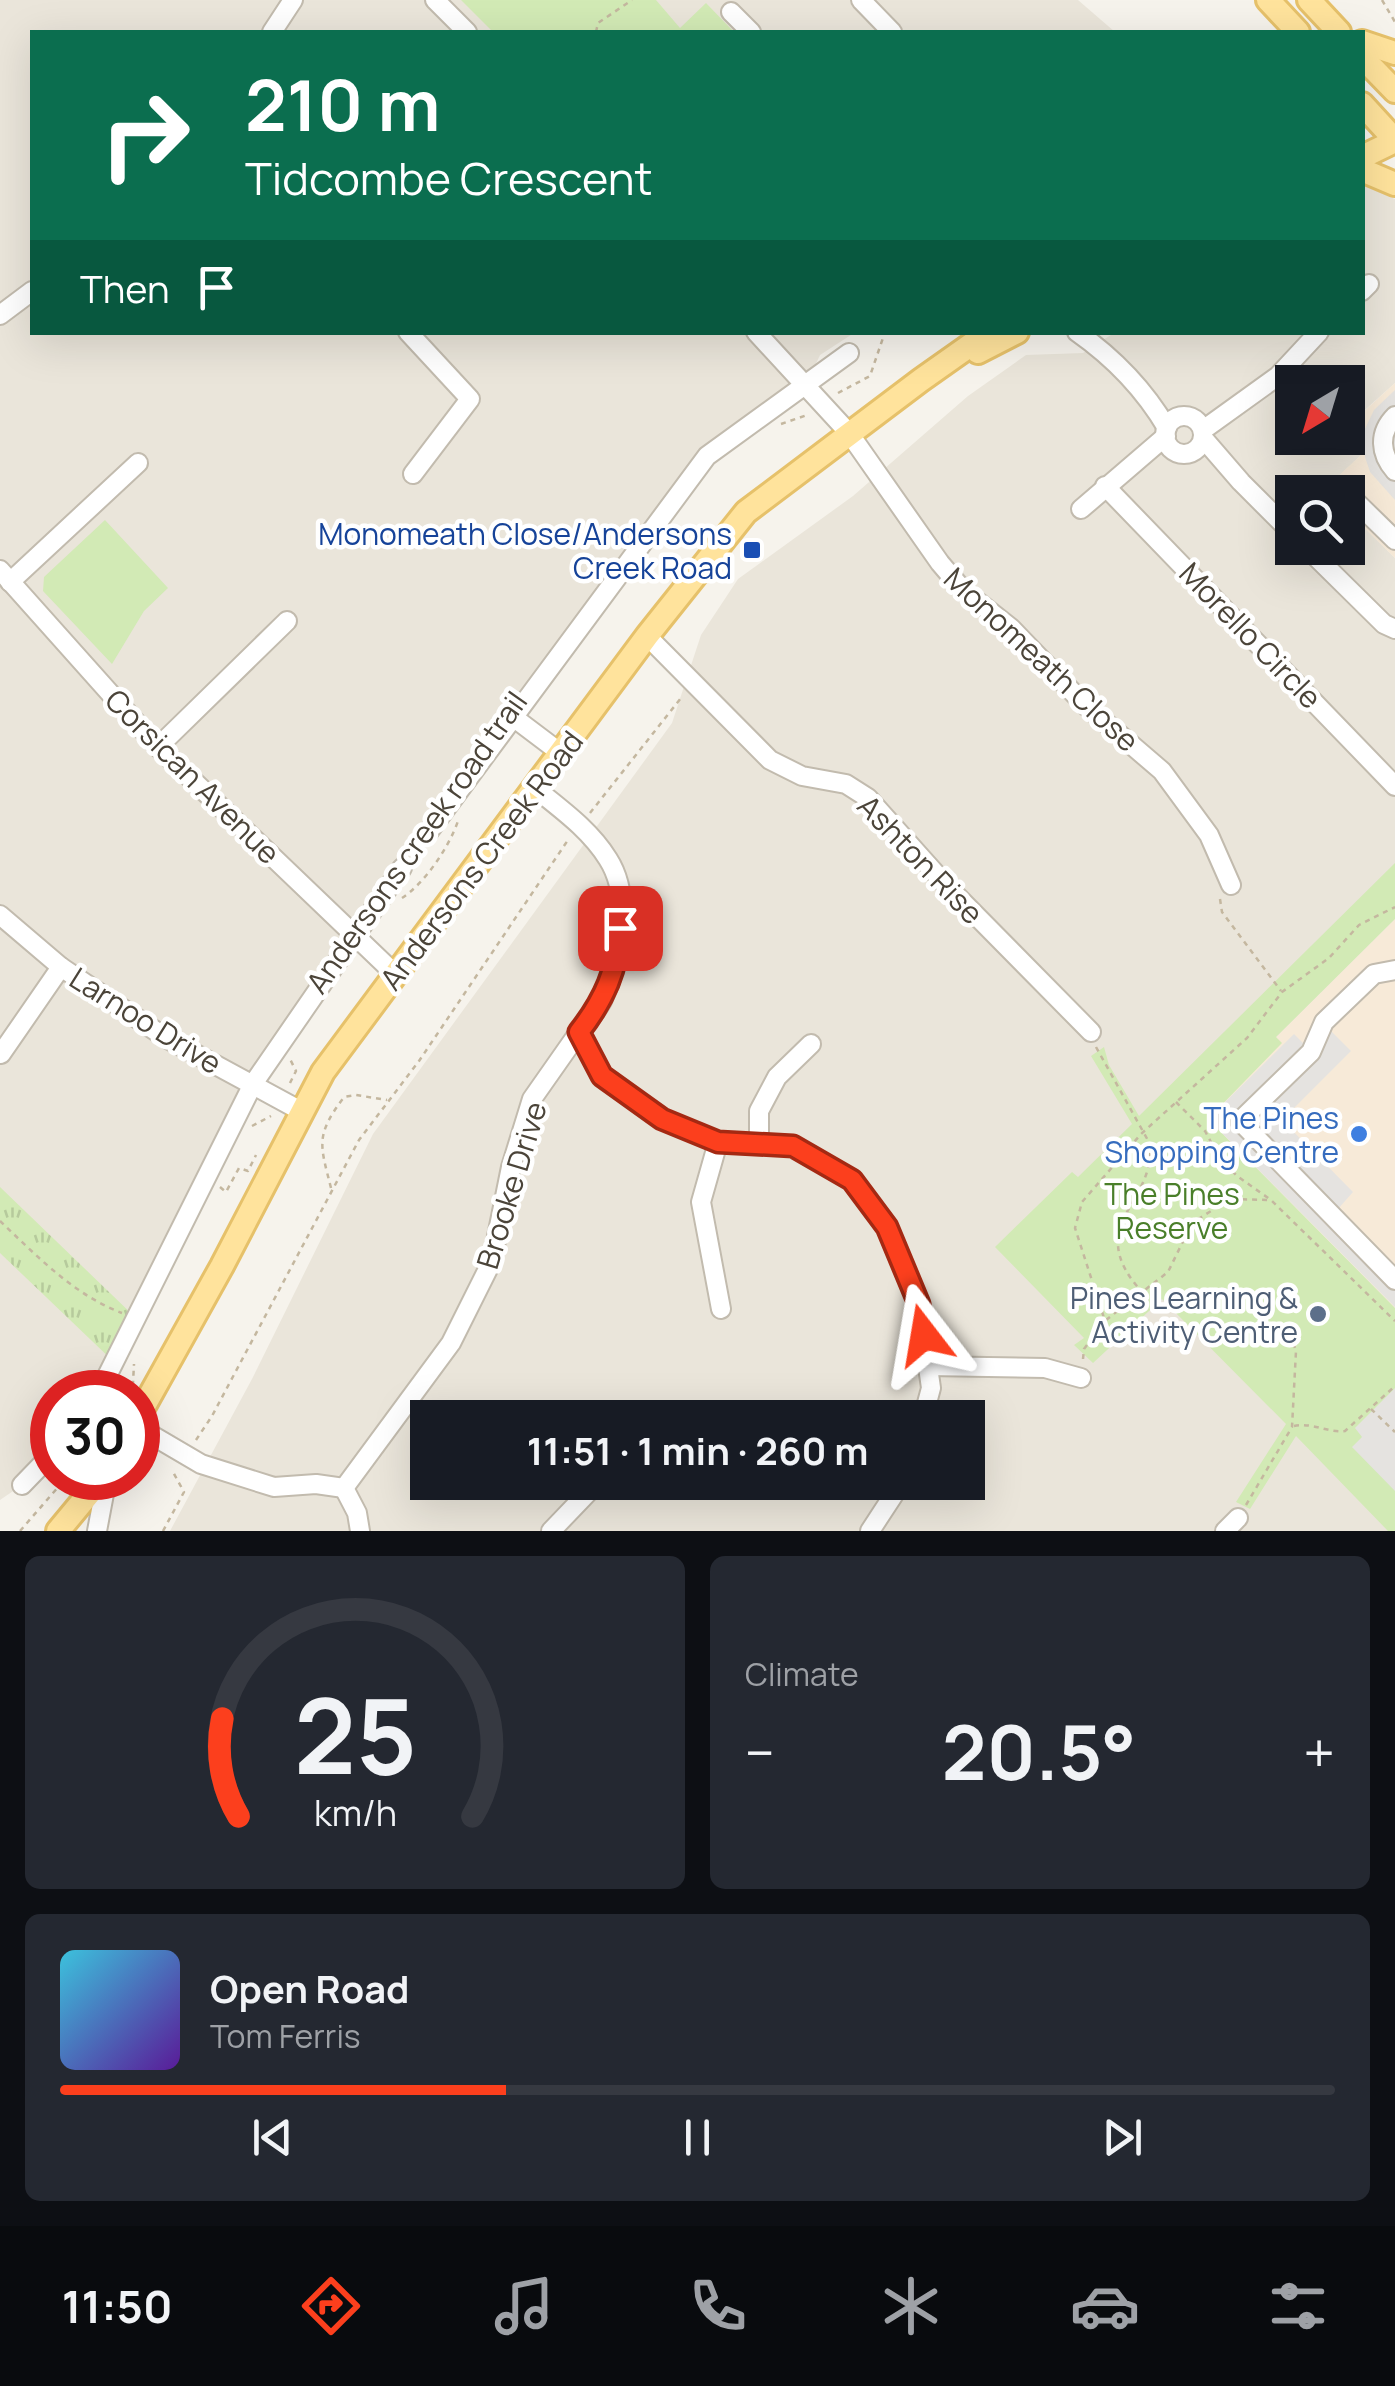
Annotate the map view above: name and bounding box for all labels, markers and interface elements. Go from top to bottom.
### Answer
text: 210 m [245,56,440,152]
icon: right [80,70,210,200]
text: Tidcombe Crescent [245,147,652,209]
icon: arrive [189,260,244,315]
text: Then [80,262,169,314]
north arrow [1275,365,1365,455]
map controls [1275,365,1365,565]
button: search [1275,475,1365,565]
place label: Monomeath Close/Andersons Creek Road [318,513,732,588]
marker: Monomeath Close/Andersons Creek Road [741,539,763,561]
street label: Morello Circle [1171,553,1331,717]
street label: Monomeath Close [936,558,1148,760]
street label: Corsican Avenue [97,680,289,872]
street label: Andersons creek road trail [296,683,536,1001]
street label: Andersons Creek Road [370,722,592,998]
street label: Ashton Rise [849,785,993,933]
pin [578,886,663,971]
icon: arrive [593,901,648,956]
street label: Larnoo Drive [62,957,230,1083]
street label: Brooke Drive [466,1096,556,1274]
place label: The Pines Shopping Centre [1104,1097,1339,1172]
marker: The Pines Shopping Centre [1348,1123,1370,1145]
park label: The Pines Reserve [1104,1173,1240,1248]
place label: Pines Learning & Activity Centre [1070,1277,1298,1352]
position arrow [872,1283,976,1387]
marker: Pines Learning & Activity Centre [1307,1303,1329,1325]
speed limit sign: 30 [30,1370,160,1500]
text: 11:51 · 1 min · 260 m [527,1424,868,1476]
text: Climate [745,1652,859,1696]
text: 25 [294,1663,416,1805]
text: 20.5° [942,1700,1136,1803]
text: − [745,1714,775,1790]
text: + [1303,1714,1335,1790]
text: km/h [313,1788,397,1837]
text: Open Road [210,1962,409,2014]
text: Tom Ferris [210,2014,361,2058]
icon: previous [245,2110,300,2165]
icon: pause [670,2110,725,2165]
icon: next [1095,2110,1150,2165]
icon: directions [296,2271,366,2341]
icon: music [489,2271,559,2341]
icon: phone [683,2271,753,2341]
icon: climate [876,2271,946,2341]
icon: car [1070,2271,1140,2341]
icon: filters [1263,2271,1333,2341]
text: 11:50 [62,2275,173,2337]

